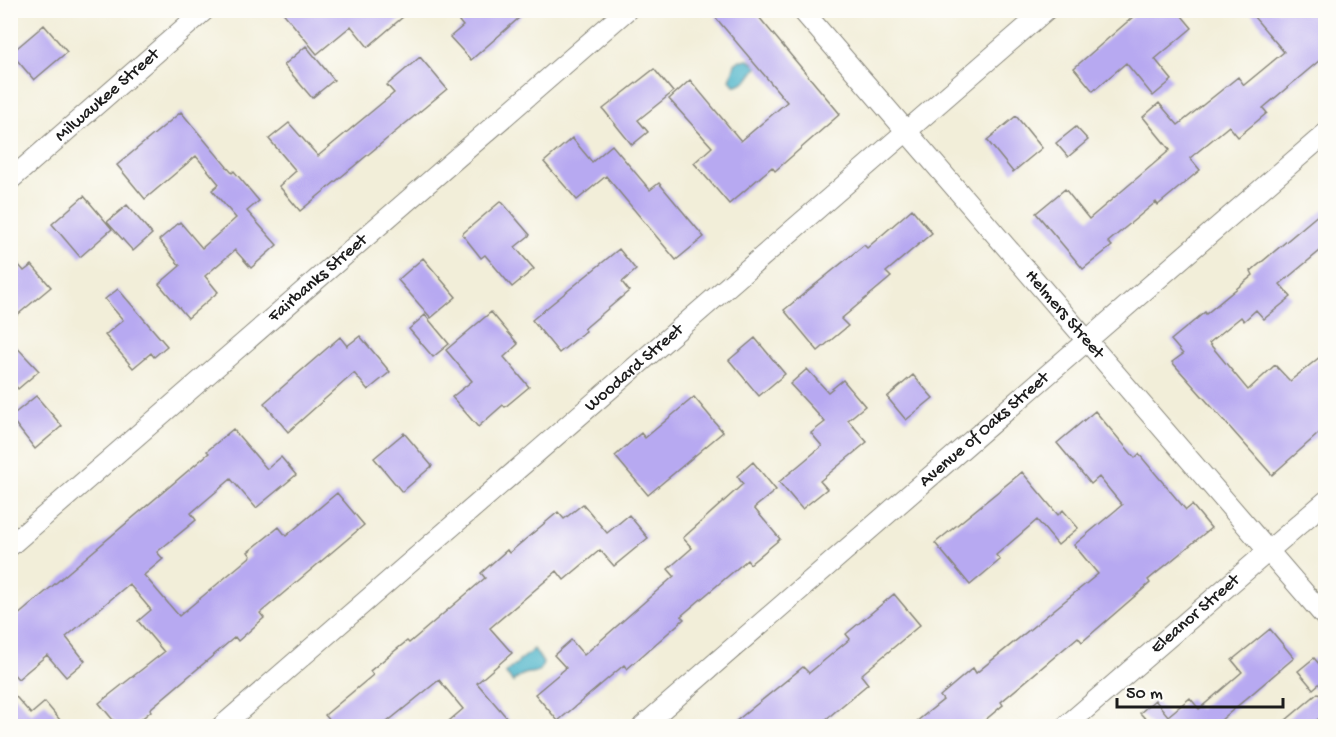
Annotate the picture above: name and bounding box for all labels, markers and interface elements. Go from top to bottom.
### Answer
street label: Milwaukee Street [51,43,165,146]
street label: Fairbanks Street [263,229,373,328]
street label: Helmers Street [1020,266,1110,365]
street label: Woodard Street [581,318,689,416]
street label: Avenue of Oaks Street [915,366,1055,492]
street label: Eleanor Street [1146,569,1245,658]
scale bar [1117,671,1284,709]
text: 50 m [1126,684,1163,705]

